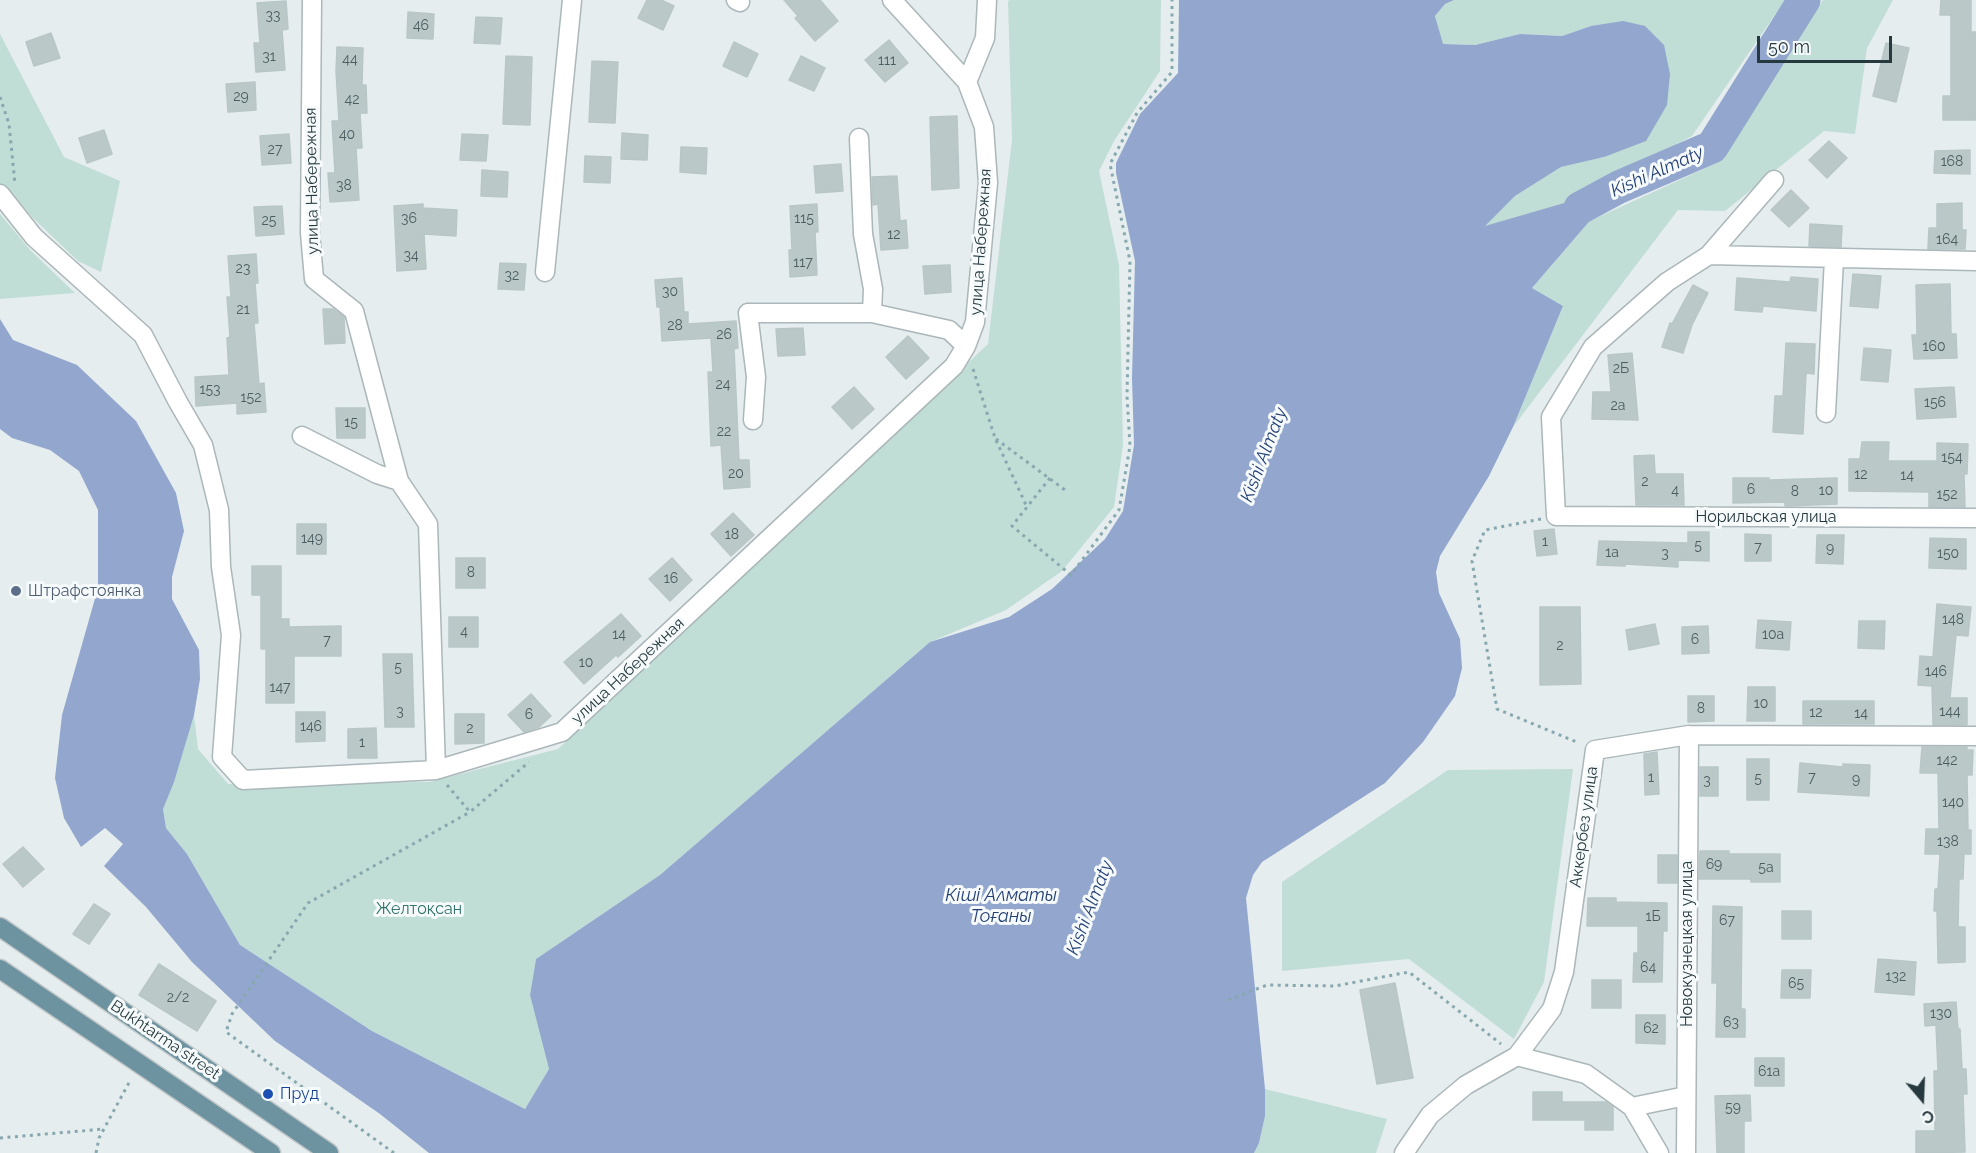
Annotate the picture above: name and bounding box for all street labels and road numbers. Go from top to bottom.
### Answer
street label: улица Набережная [301,107,323,255]
street label: улица Набережная [966,168,996,316]
street label: Норильская улица [1696,507,1836,527]
street label: улица Набережная [568,614,688,728]
street label: Аккербез улица [1566,765,1602,889]
street label: Новокузнецкая улица [1677,861,1697,1027]
street label: Bukhtarma street [107,996,223,1084]

